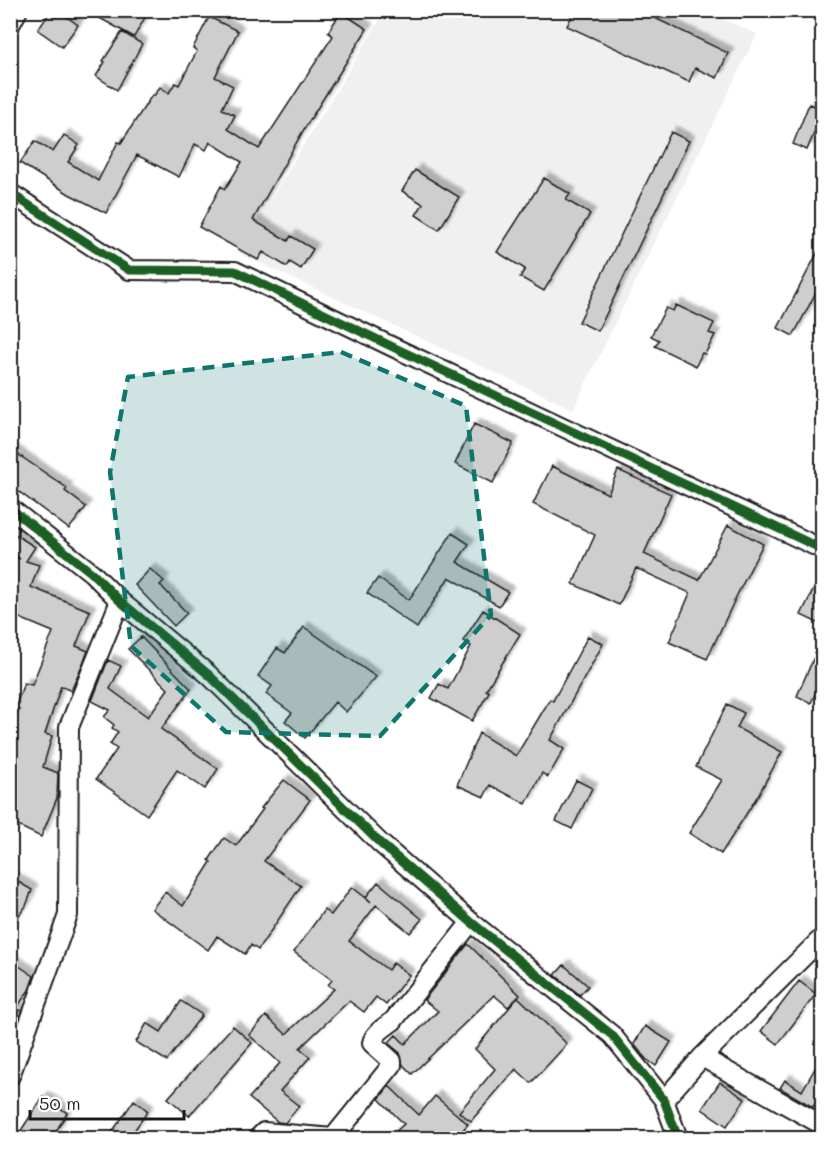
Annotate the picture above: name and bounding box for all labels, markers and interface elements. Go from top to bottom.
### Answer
scale bar [30,1083,184,1121]
text: 50 m [39,1091,81,1115]

